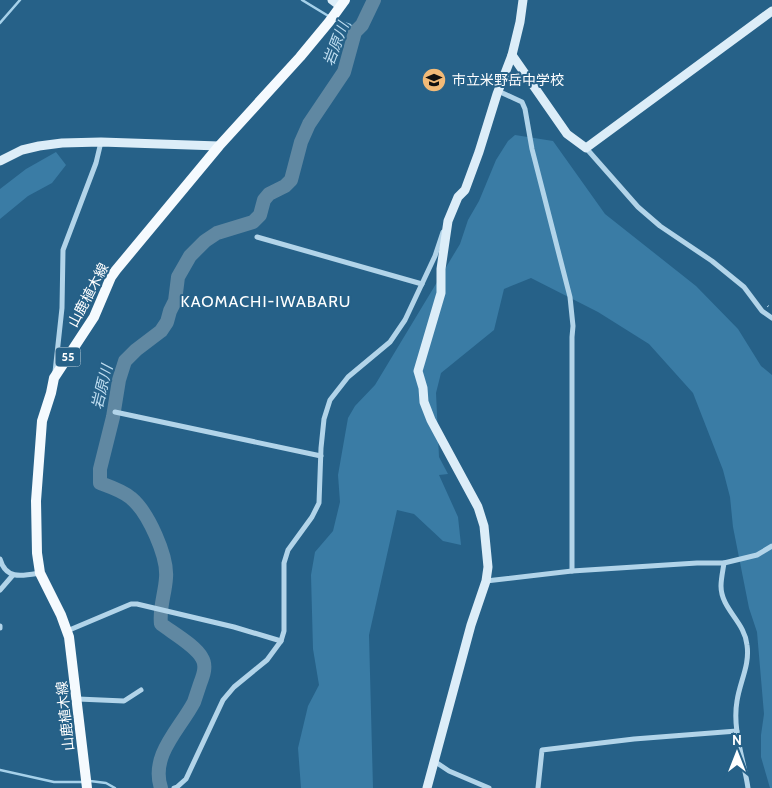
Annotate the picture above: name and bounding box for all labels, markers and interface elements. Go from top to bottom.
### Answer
water label: 岩原川 [320,18,353,68]
school or university icon: 市立米野岳中学校 [421,67,447,93]
place label: 市立米野岳中学校 [452,71,564,89]
street label: 山鹿植木線 [64,260,112,330]
district label: KAOMACHI-IWABARU [181,292,351,311]
road number: 55 [56,348,80,367]
water label: 岩原川 [88,361,117,411]
street label: 山鹿植木線 [52,680,78,752]
north arrow [712,728,762,778]
text: N [732,731,742,749]

